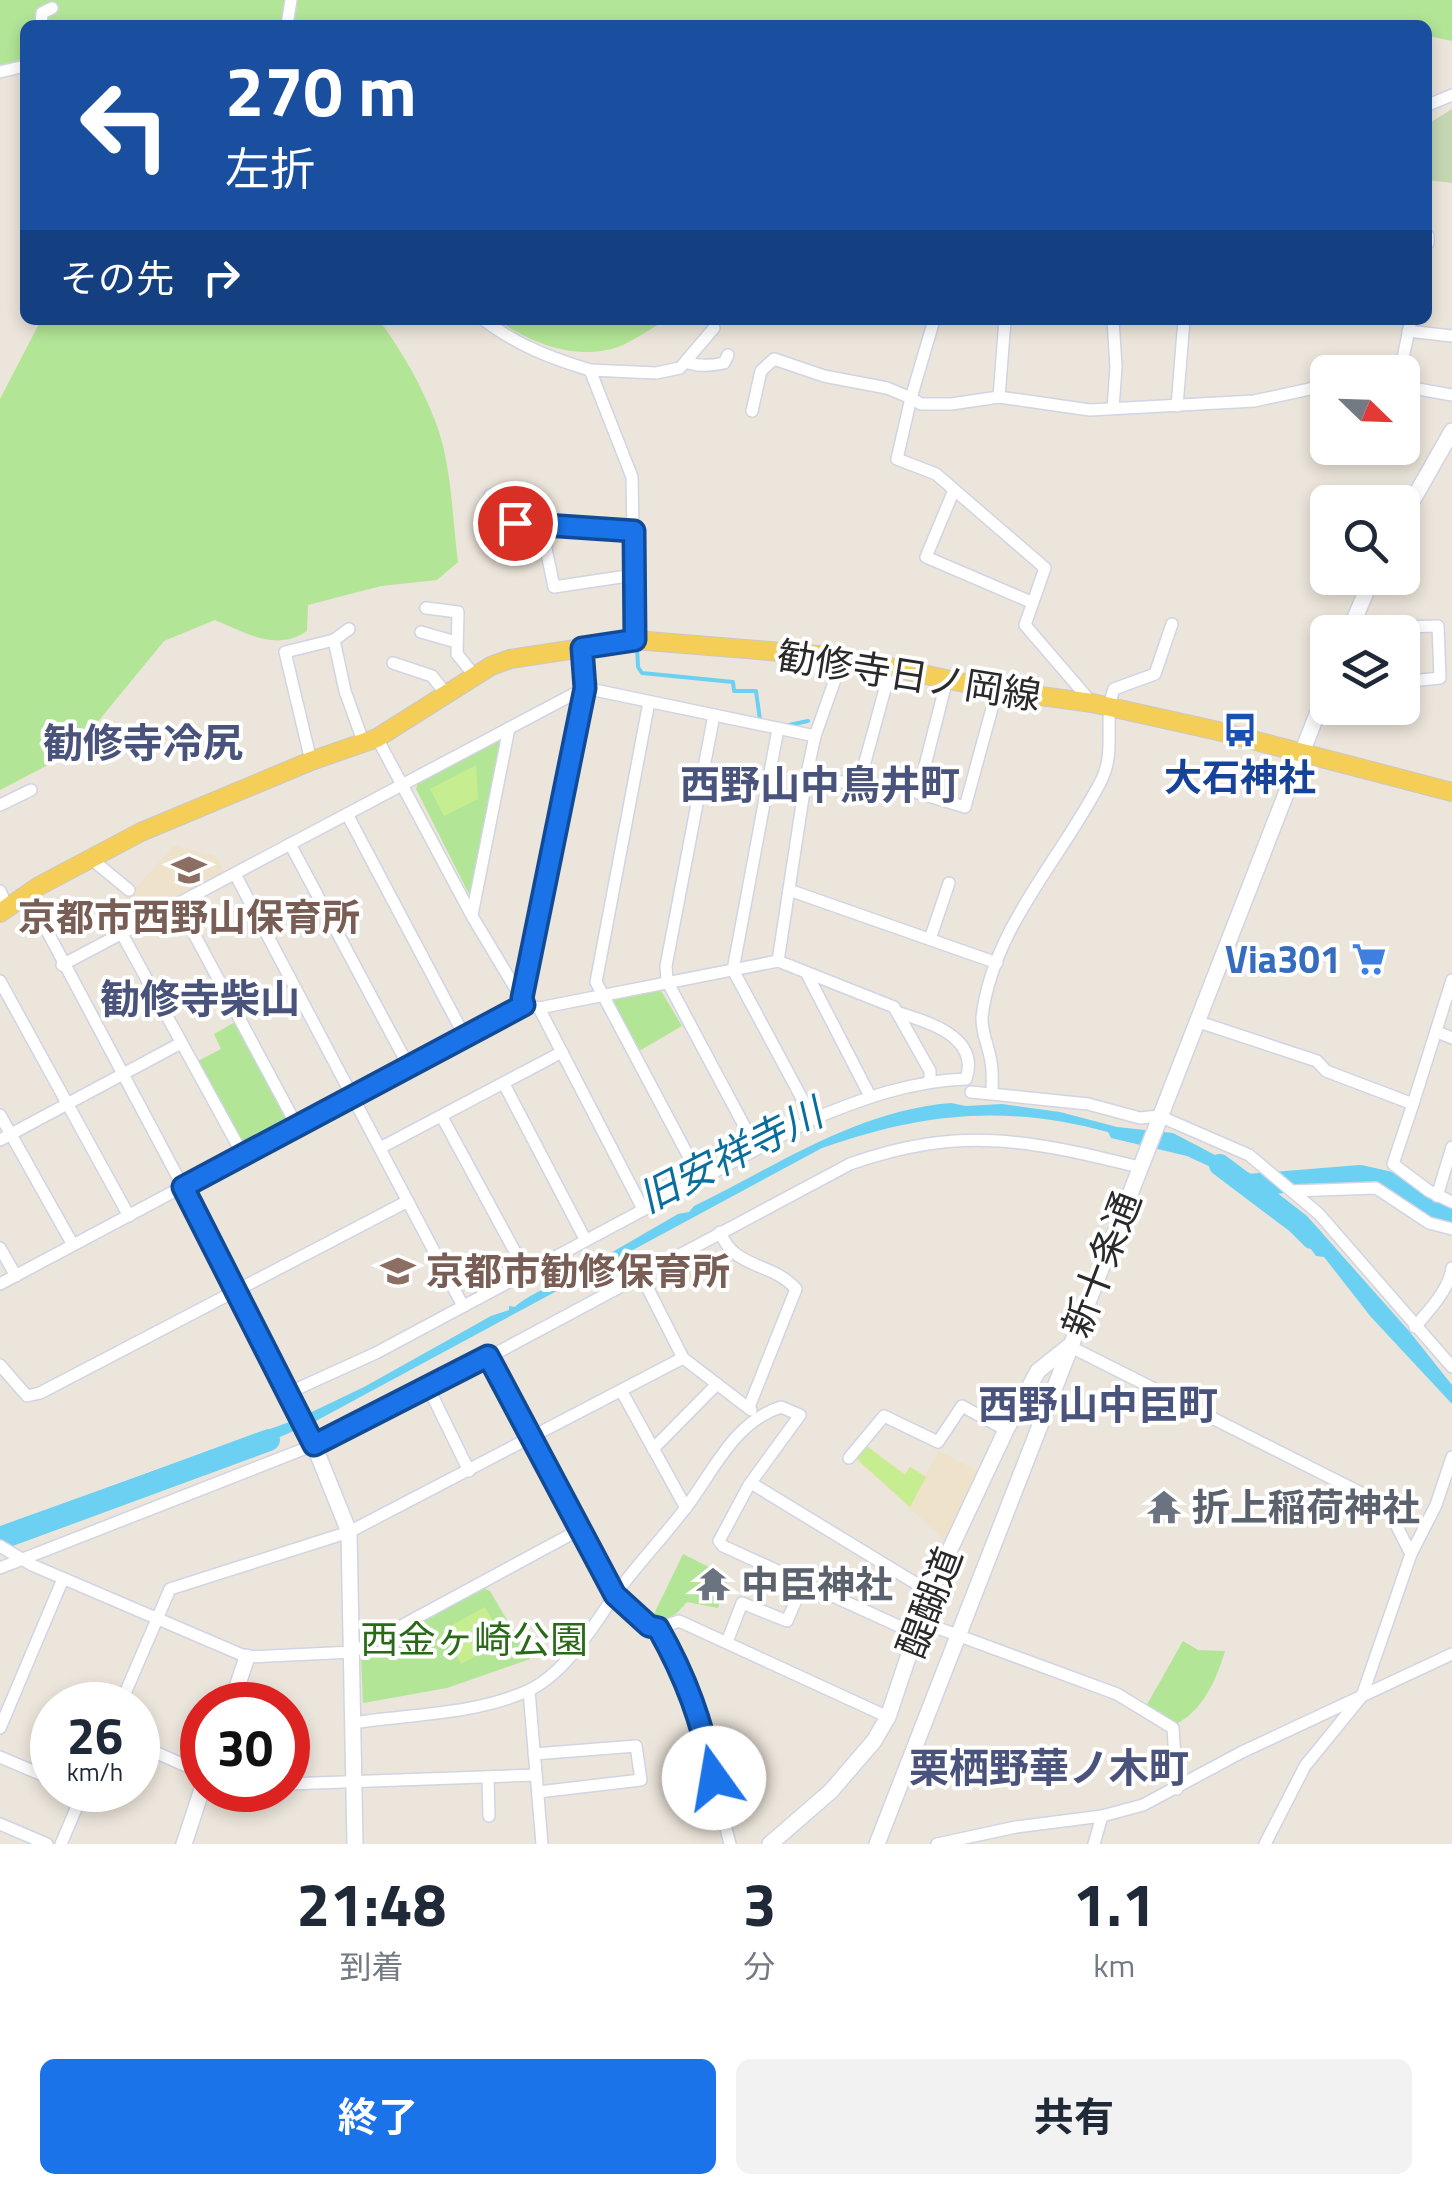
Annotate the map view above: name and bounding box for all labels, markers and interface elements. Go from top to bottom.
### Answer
text: 270 m [225,37,417,143]
icon: left [60,60,190,190]
text: 左折 [225,134,315,202]
text: その先 [60,249,174,307]
icon: right [194,250,249,305]
north arrow [1310,355,1420,465]
map controls [1310,355,1420,725]
pin [473,481,558,566]
button: search [1310,485,1420,595]
icon: arrive [488,496,543,551]
button: layers [1310,615,1420,725]
street label: 勧修寺日ノ岡線 [773,626,1045,724]
bus stop icon: 大石神社 [1221,711,1259,749]
district label: 勧修寺冷尻 [43,712,243,773]
place label: 大石神社 [1164,748,1316,806]
district label: 西野山中鳥井町 [680,754,960,815]
school or university icon: 京都市西野山保育所 [170,851,208,889]
place label: 京都市西野山保育所 [18,888,360,946]
place label: Via301 [1225,930,1341,988]
supermarket icon: Via301 [1350,940,1388,978]
district label: 勧修寺柴山 [100,968,300,1029]
water label: 旧安祥寺川 [627,1081,837,1228]
street label: 新十条通 [1047,1183,1155,1345]
place label: 京都市勧修保育所 [426,1242,730,1300]
school or university icon: 京都市勧修保育所 [379,1252,417,1290]
district label: 西野山中臣町 [978,1374,1218,1435]
place label: 折上稲荷神社 [1192,1478,1420,1536]
temple icon: 折上稲荷神社 [1145,1488,1183,1526]
street label: 醍醐道 [881,1538,977,1666]
place label: 中臣神社 [741,1555,893,1613]
temple icon: 中臣神社 [694,1565,732,1603]
park label: 西金ヶ崎公園 [360,1610,588,1668]
speed limit sign: 30 [180,1682,310,1812]
text: 26 [67,1697,123,1773]
position arrow [662,1726,766,1830]
district label: 栗栖野華ノ木町 [909,1737,1189,1798]
text: km/h [67,1753,123,1791]
text: 21:48 [297,1858,446,1949]
text: 3 [743,1858,776,1949]
text: 1.1 [1073,1858,1155,1949]
text: km [1093,1941,1135,1989]
text: 到着 [339,1942,403,1990]
text: 分 [744,1942,776,1990]
button: 終了 [40,2059,716,2174]
button: 共有 [736,2059,1412,2174]

